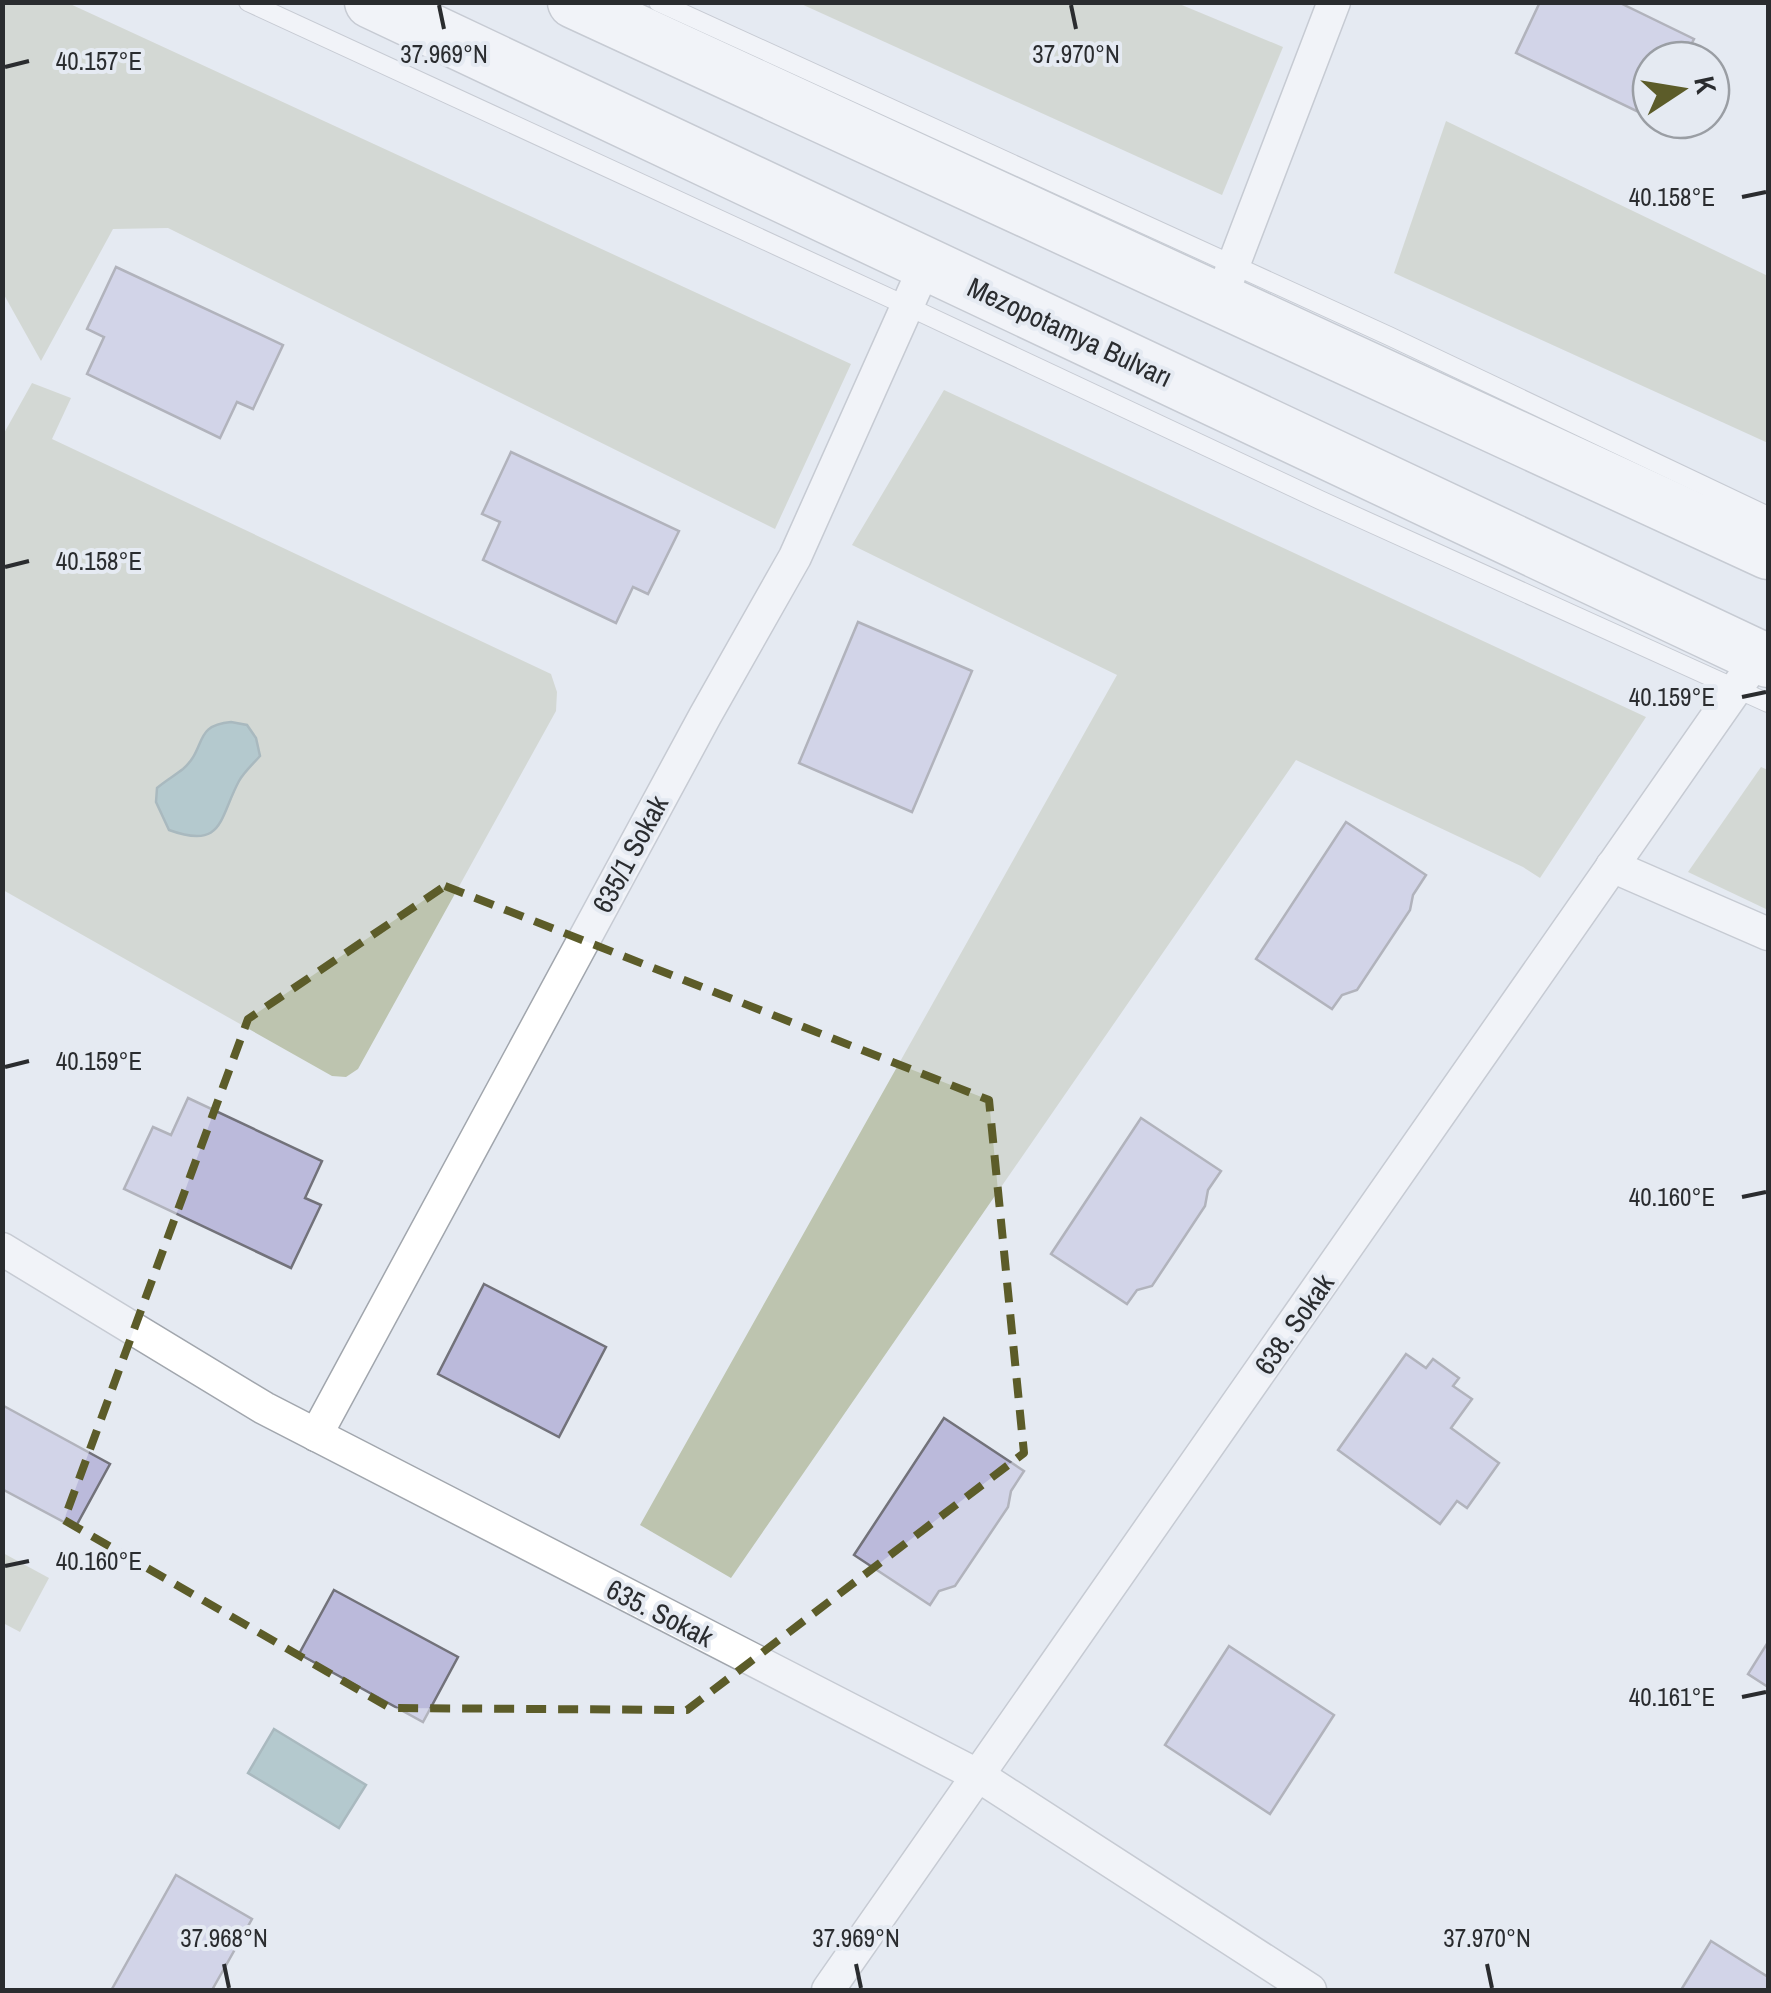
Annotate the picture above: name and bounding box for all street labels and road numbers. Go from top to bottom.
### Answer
street label: Mezopotamya Bulvarı [961,268,1179,396]
street label: 635/1 Sokak [583,788,677,919]
street label: 638. Sokak [1245,1266,1343,1382]
street label: 635. Sokak [600,1570,720,1656]

